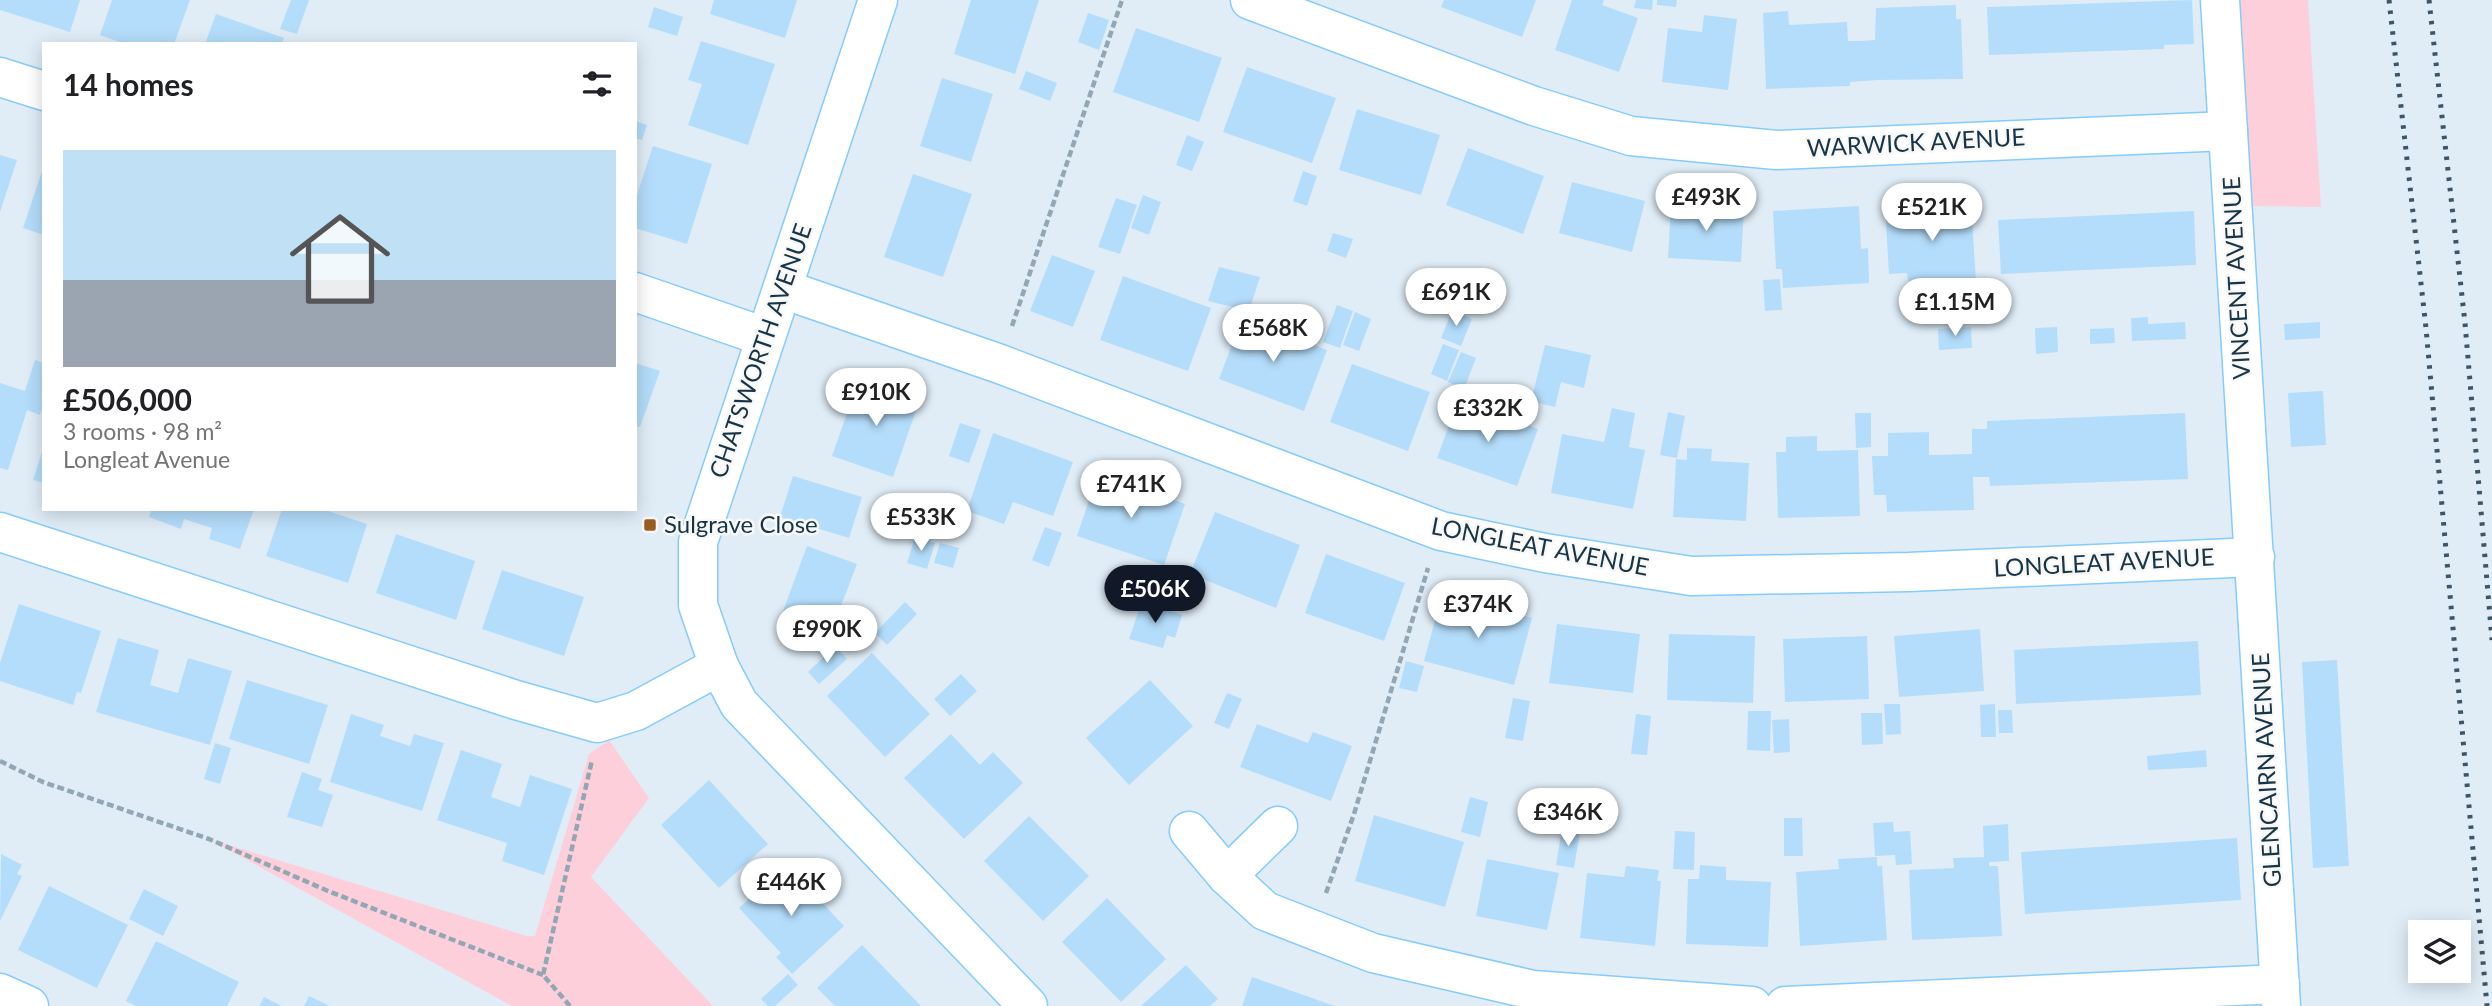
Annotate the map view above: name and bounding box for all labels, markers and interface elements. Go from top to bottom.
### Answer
icon: filters [578,65,616,103]
text: 14 homes [63,66,194,102]
street label: WARWICK AVENUE [1806,121,2026,162]
pin: £493K [1657,174,1755,233]
street label: VINCENT AVENUE [2216,176,2255,380]
text: £493K [1671,182,1741,210]
pin: £521K [1883,184,1981,243]
text: £521K [1897,192,1967,220]
icon: home [277,196,403,322]
street label: CHATSWORTH AVENUE [702,220,817,481]
pin: £691K [1407,268,1505,328]
text: £691K [1421,277,1491,305]
pin: £1.15M [1898,278,2012,338]
text: £1.15M [1915,287,1995,315]
pin: £568K [1224,304,1322,364]
text: £568K [1238,313,1308,341]
pin: £910K [827,368,925,428]
text: £910K [841,377,911,405]
text: £506,000 [63,381,192,417]
pin: £332K [1439,384,1537,444]
text: £332K [1453,393,1523,421]
text: 3 rooms · 98 m² [63,417,222,445]
text: Longleat Avenue [63,445,230,473]
pin: £741K [1082,461,1180,520]
text: £741K [1096,469,1166,497]
pin: £533K [872,494,970,553]
text: £533K [886,502,956,530]
place label: Sulgrave Close [664,509,818,538]
street label: LONGLEAT AVENUE [1429,510,1652,581]
marker: Sulgrave Close [642,517,658,533]
street label: LONGLEAT AVENUE [1993,541,2215,582]
pin: £506K [1106,566,1204,625]
text: £506K [1120,574,1190,602]
pin: £374K [1429,580,1527,640]
text: £374K [1443,589,1513,617]
pin: £990K [778,606,876,665]
text: £990K [792,614,862,642]
street label: GLENCAIRN AVENUE [2245,652,2286,888]
pin: £346K [1519,788,1617,848]
text: £346K [1533,797,1603,825]
pin: £446K [742,858,840,918]
text: £446K [756,867,826,895]
map controls [2408,920,2471,983]
button: layers [2408,920,2471,983]

